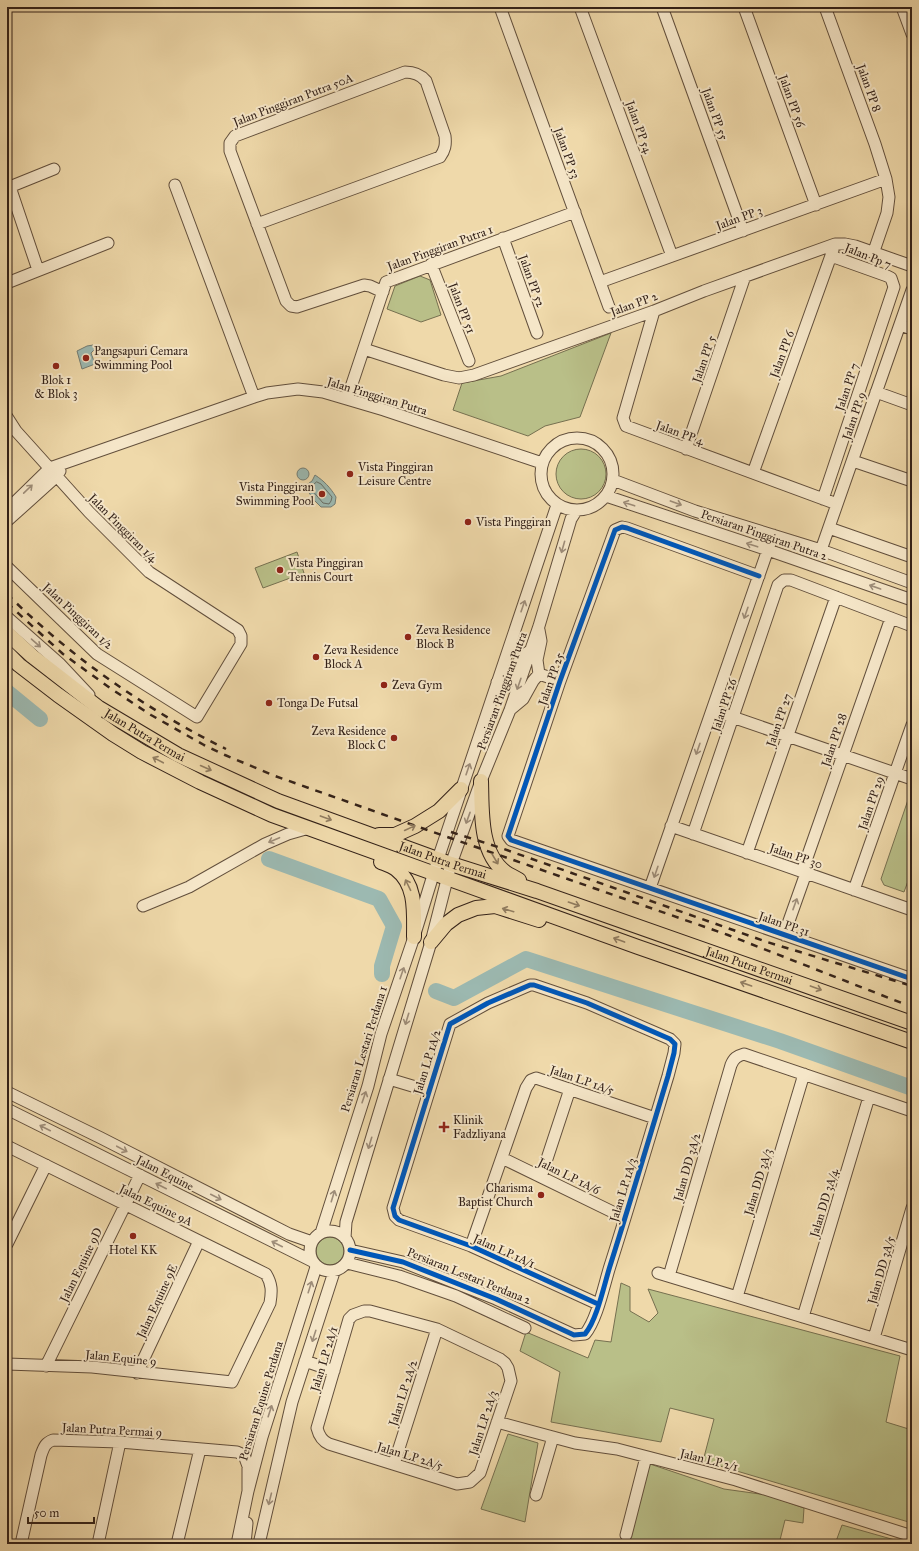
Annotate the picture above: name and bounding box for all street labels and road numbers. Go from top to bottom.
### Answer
street label: Jalan PP 8 [852,60,884,114]
street label: Jalan Pinggiran Putra 50A [229,71,355,131]
street label: Jalan PP 56 [774,71,808,130]
street label: Jalan PP 55 [697,84,731,143]
street label: Jalan PP 54 [621,97,655,156]
street label: Jalan PP 53 [550,123,583,181]
street label: Jalan PP 3 [712,203,765,234]
street label: Jalan Pinggiran Putra 1 [383,222,495,275]
street label: Jalan Pp 7 [840,240,893,273]
street label: Jalan PP 52 [514,251,548,310]
street label: Jalan PP 51 [444,279,478,336]
street label: Jalan PP 2 [607,289,660,321]
street label: Jalan PP 6 [766,328,798,382]
street label: Jalan PP 5 [689,333,720,387]
street label: Jalan PP 7 [832,361,863,415]
street label: Jalan Pinggiran Putra [323,374,430,419]
street label: Jalan PP 9 [839,390,870,444]
street label: Jalan PP 4 [652,417,706,449]
street label: Jalan Pinggiran 1/4 [84,489,160,566]
street label: Persiaran Pinggiran Putra 2 [699,507,829,564]
street label: Jalan Pinggiran 1/2 [38,579,116,653]
street label: Persiaran Pinggiran Putra [474,629,531,752]
street label: Jalan PP 25 [535,650,568,709]
street label: Jalan PP 26 [708,676,741,736]
street label: Jalan PP 27 [763,692,796,751]
street label: Jalan Putra Permai [100,705,188,765]
street label: Jalan PP 28 [818,711,851,771]
street label: Jalan PP 29 [855,774,888,834]
street label: Jalan Putra Permai [395,838,489,882]
street label: Jalan PP 30 [765,840,824,873]
street label: Jalan PP 31 [754,908,812,940]
street label: Jalan Putra Permai [702,943,795,988]
street label: Persiaran Lestari Perdana 1 [338,984,390,1114]
street label: Jalan LP 1A/2 [410,1028,445,1098]
street label: Jalan LP 1A/5 [546,1062,616,1099]
street label: Jalan DD 3A/2 [670,1131,704,1205]
street label: Jalan DD 3A/3 [741,1147,776,1219]
street label: Jalan Equine [132,1152,196,1194]
street label: Jalan LP 1A/6 [533,1154,603,1198]
street label: Jalan LP 1A/3 [606,1156,640,1226]
street label: Jalan DD 3A/4 [806,1167,842,1241]
street label: Jalan Equine 9A [115,1180,195,1230]
street label: Jalan Equine 9D [56,1226,106,1307]
street label: Jalan LP 1A/1 [469,1230,537,1272]
street label: Jalan DD 3A/5 [864,1234,898,1308]
street label: Persiaran Lestari Perdana 2 [405,1245,533,1307]
street label: Jalan Equine 9E [133,1261,181,1343]
street label: Jalan LP 2A/1 [307,1325,342,1395]
street label: Persiaran Equine Perdana [236,1339,287,1463]
street label: Jalan Equine 9 [83,1347,157,1370]
street label: Jalan LP 2A/2 [385,1358,421,1430]
street label: Jalan LP 2A/3 [465,1389,501,1459]
street label: Jalan Putra Permai 9 [60,1420,162,1441]
street label: Jalan LP 2A/5 [373,1439,445,1474]
street label: Jalan LP 2/1 [676,1446,740,1475]

